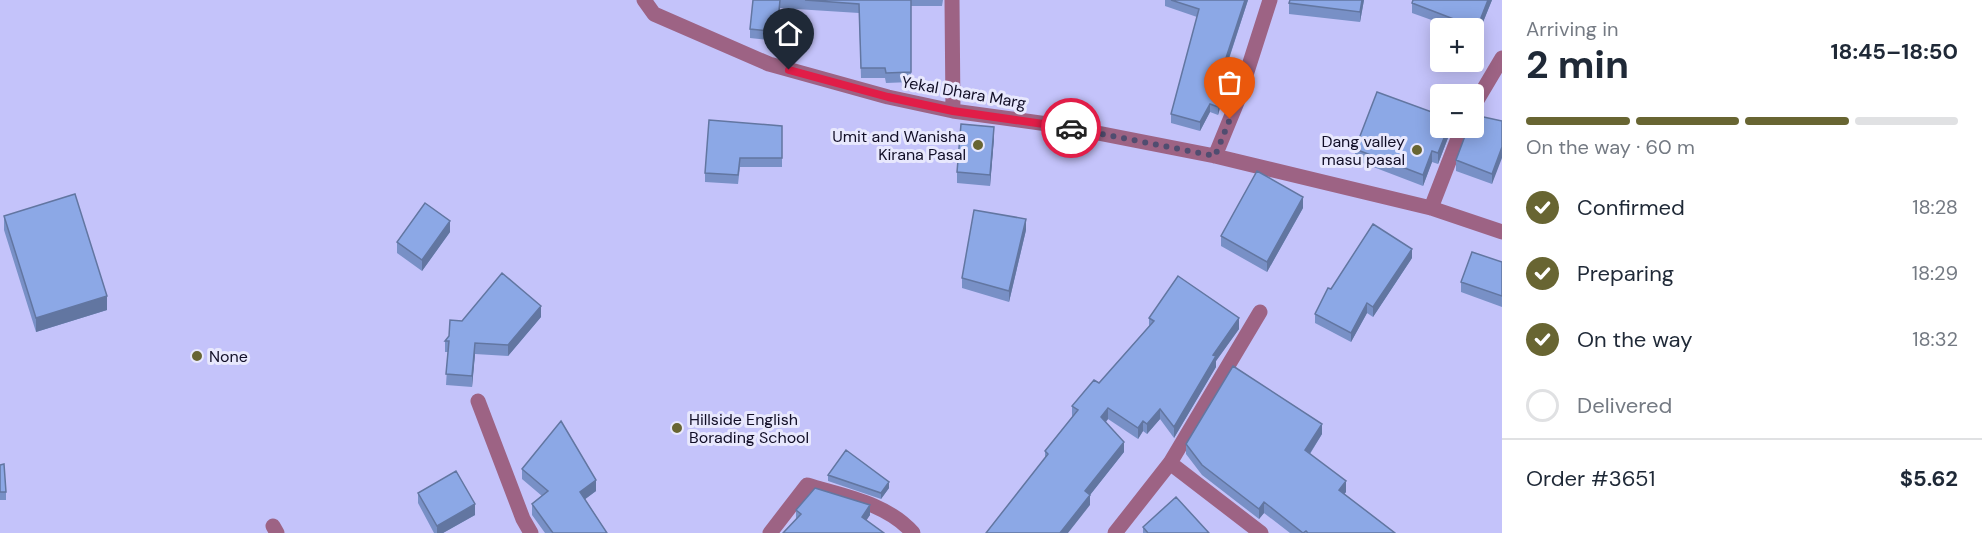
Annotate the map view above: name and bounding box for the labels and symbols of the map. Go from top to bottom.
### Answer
pin [763,8,814,70]
pin [1204,57,1255,119]
street label: Yekal Dhara Marg [900,71,1028,114]
courier [1041,98,1101,158]
place label: Umit and Wanisha Kirana Pasal [832,126,966,165]
place label: Dang valley masu pasal [1321,131,1405,170]
marker: Umit and Wanisha Kirana Pasal [971,138,985,152]
marker: Dang valley masu pasal [1410,143,1424,157]
place label: None [209,346,248,367]
marker: None [190,349,204,363]
place label: Hillside English Borading School [689,409,809,448]
marker: Hillside English Borading School [670,421,684,435]

